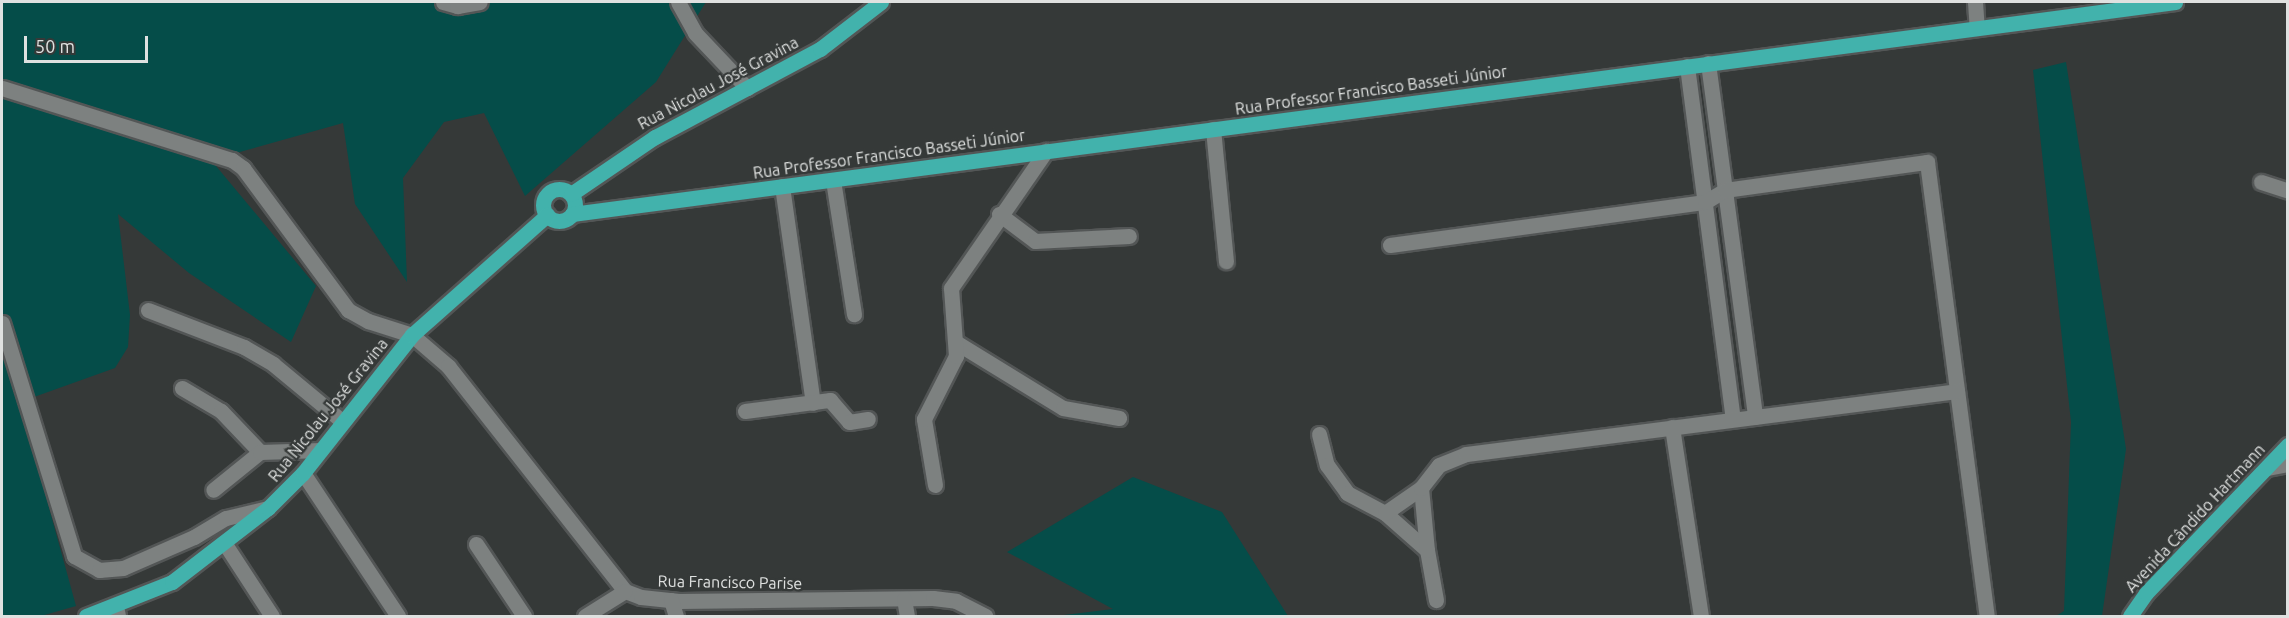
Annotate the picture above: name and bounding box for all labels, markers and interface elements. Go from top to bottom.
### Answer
scale bar [27,24,152,62]
street label: Rua Nicolau José Gravina [635,33,801,133]
text: 50 m [35,36,75,56]
street label: Rua Professor Francisco Basseti Júnior [1234,61,1508,119]
street label: Rua Professor Francisco Basseti Júnior [752,125,1026,183]
street label: Rua Nicolau José Gravina [264,334,392,486]
street label: Avenida Cândido Hartmann [2121,440,2269,596]
street label: Rua Francisco Parise [658,571,802,593]

